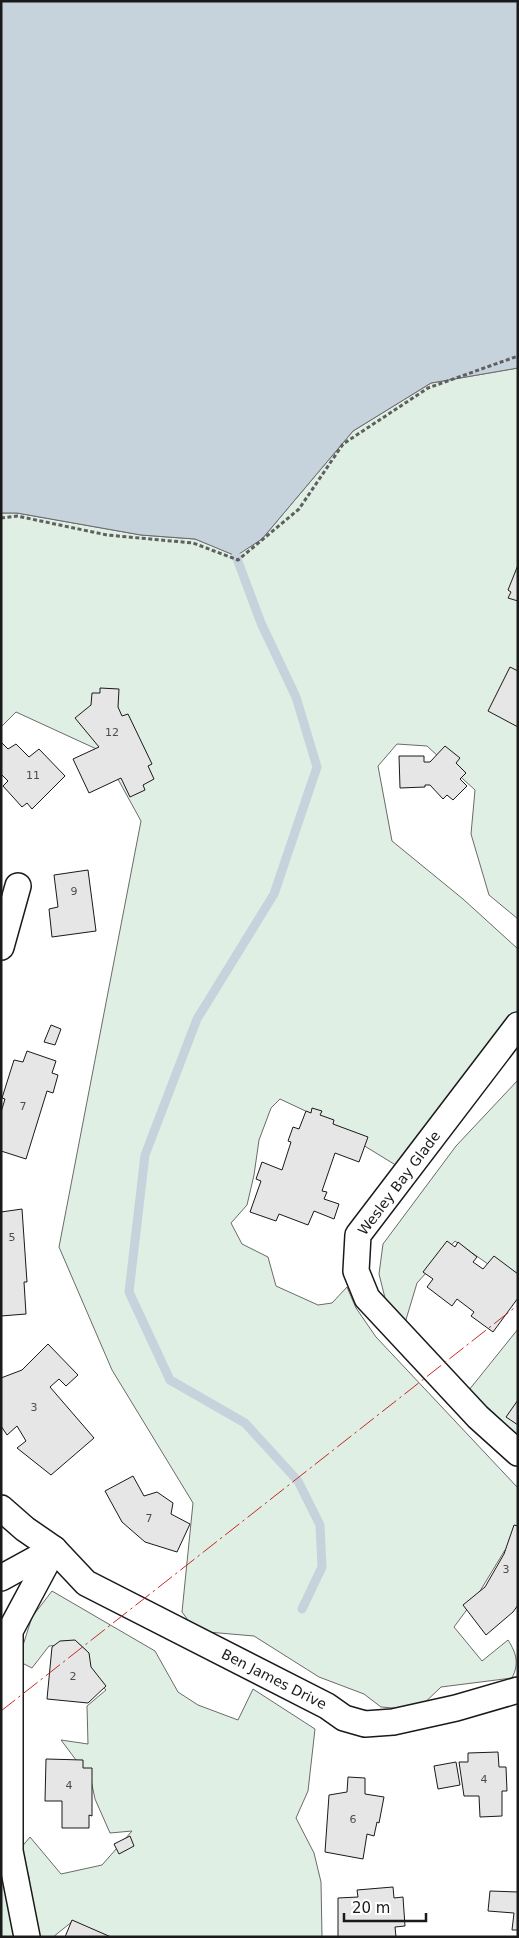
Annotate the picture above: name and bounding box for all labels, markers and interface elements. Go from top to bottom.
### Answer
house number: 12 [105,726,119,739]
house number: 11 [26,769,40,782]
house number: 9 [71,885,78,898]
house number: 7 [20,1100,27,1113]
street label: Wesley Bay Glade [355,1128,443,1238]
house number: 5 [9,1231,16,1244]
house number: 3 [31,1401,38,1414]
house number: 7 [146,1512,153,1525]
house number: 3 [503,1563,510,1576]
street label: Ben James Drive [219,1646,329,1712]
house number: 2 [70,1670,77,1683]
house number: 4 [481,1773,488,1786]
house number: 4 [66,1779,73,1792]
house number: 6 [350,1813,357,1826]
scale bar [344,1890,426,1922]
text: 20 m [352,1899,390,1917]

